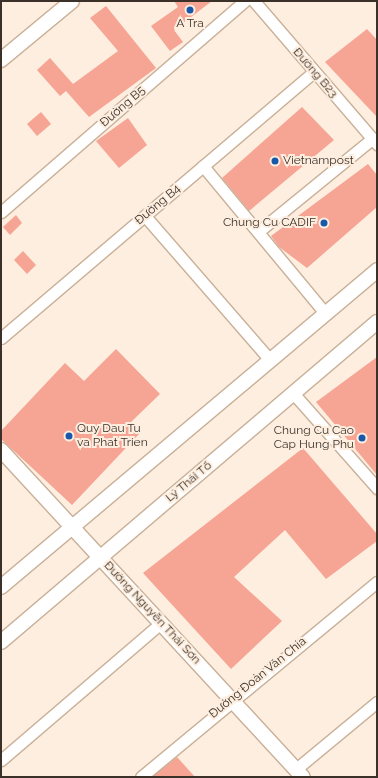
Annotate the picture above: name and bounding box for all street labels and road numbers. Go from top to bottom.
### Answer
street label: Đường B23 [290,45,340,101]
street label: Đường B5 [98,84,148,130]
street label: Đường B4 [132,182,184,228]
street label: Lý Thái Tổ [163,458,215,506]
street label: Đường Nguyễn Thái Sơn [100,558,204,668]
street label: Đường Đoàn Văn Chia [206,634,310,722]

